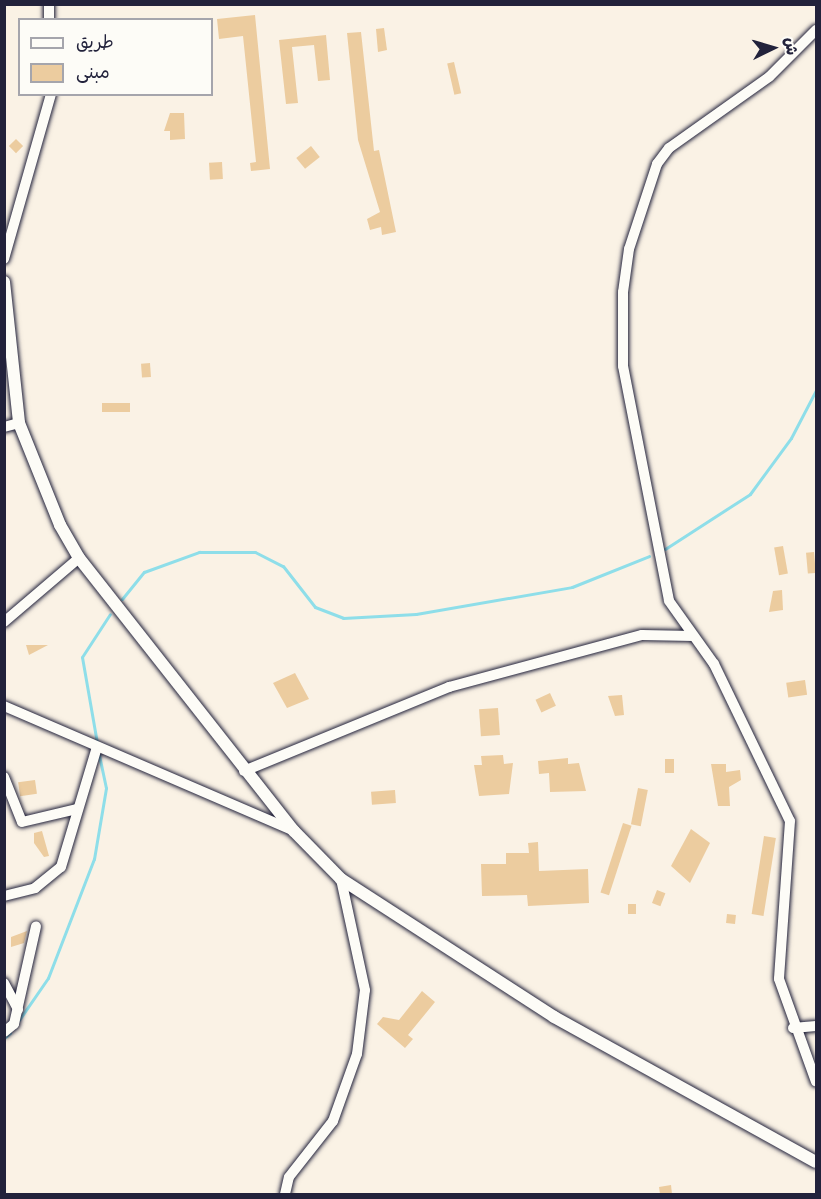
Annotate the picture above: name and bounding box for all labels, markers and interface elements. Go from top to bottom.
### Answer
legend [18,18,213,96]
north arrow [743,18,803,78]
text: طريق [76,31,114,54]
text: ش [780,37,802,56]
text: مبنى [76,61,110,84]

